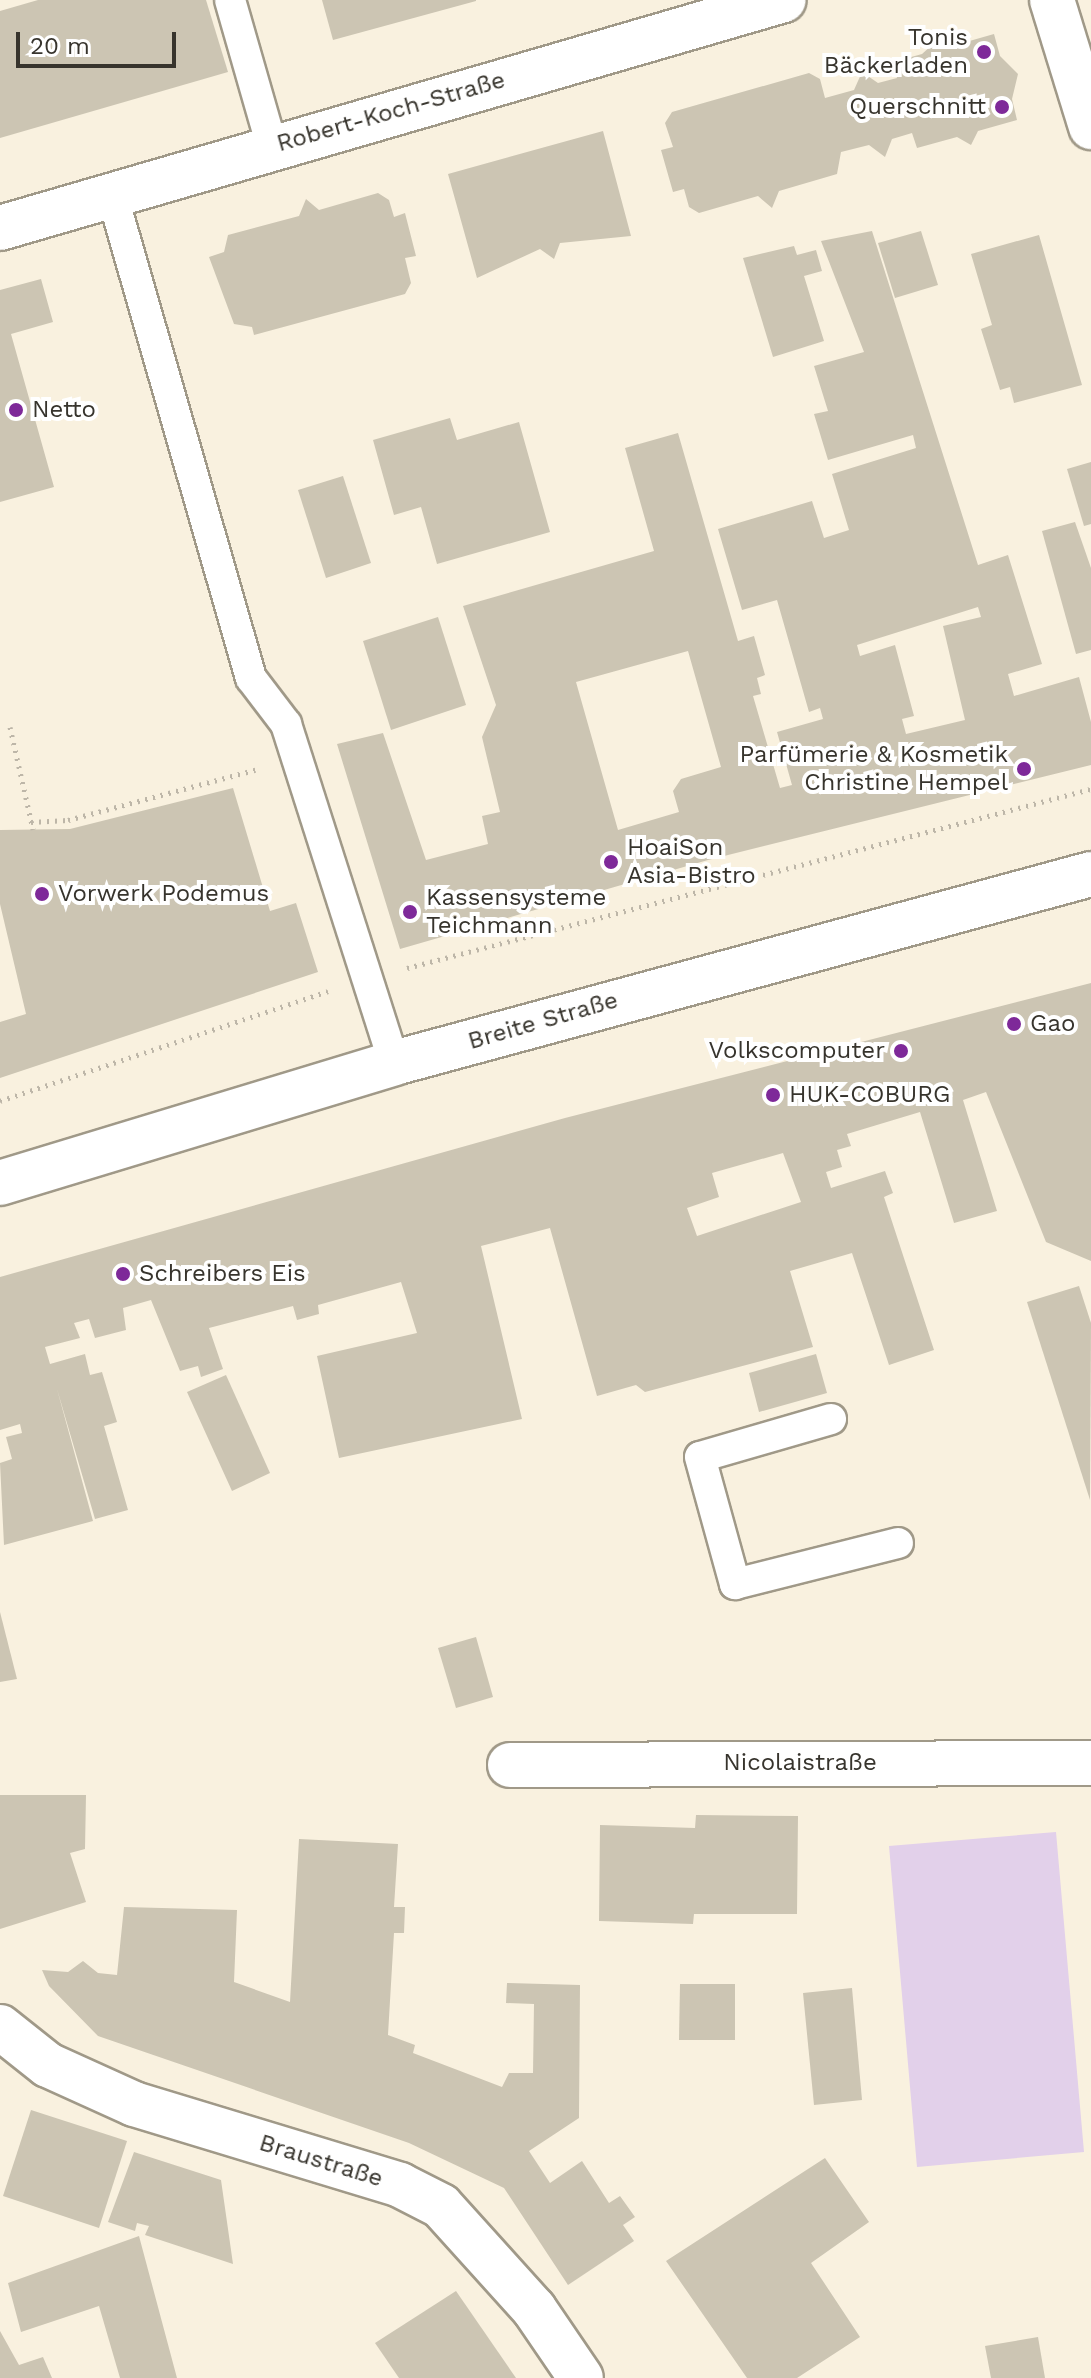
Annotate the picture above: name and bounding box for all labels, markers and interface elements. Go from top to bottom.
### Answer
scale bar [20,16,180,66]
place label: Tonis Bäckerladen [824,24,968,80]
text: 20 m [30,32,90,60]
marker: Tonis Bäckerladen [975,43,993,61]
street label: Robert-Koch-Straße [274,66,508,158]
place label: Querschnitt [849,93,986,121]
marker: Querschnitt [993,98,1011,116]
place label: Netto [32,396,96,424]
marker: Netto [7,401,25,419]
place label: Parfümerie & Kosmetik Christine Hempel [739,741,1008,797]
marker: Parfümerie & Kosmetik Christine Hempel [1015,760,1033,778]
place label: HoaiSon Asia-Bistro [627,834,756,890]
marker: HoaiSon Asia-Bistro [602,853,620,871]
place label: Vorwerk Podemus [58,880,270,908]
place label: Kassensysteme Teichmann [426,884,606,940]
marker: Vorwerk Podemus [33,885,51,903]
marker: Kassensysteme Teichmann [401,903,419,921]
street label: Breite Straße [465,986,621,1056]
place label: Gao [1030,1010,1075,1038]
marker: Gao [1005,1015,1023,1033]
place label: Volkscomputer [709,1037,885,1065]
marker: Volkscomputer [892,1042,910,1060]
place label: HUK-COBURG [789,1081,950,1109]
marker: HUK-COBURG [764,1086,782,1104]
place label: Schreibers Eis [139,1260,306,1288]
marker: Schreibers Eis [114,1265,132,1283]
street label: Nicolaistraße [723,1749,877,1777]
street label: Braustraße [256,2129,386,2193]

